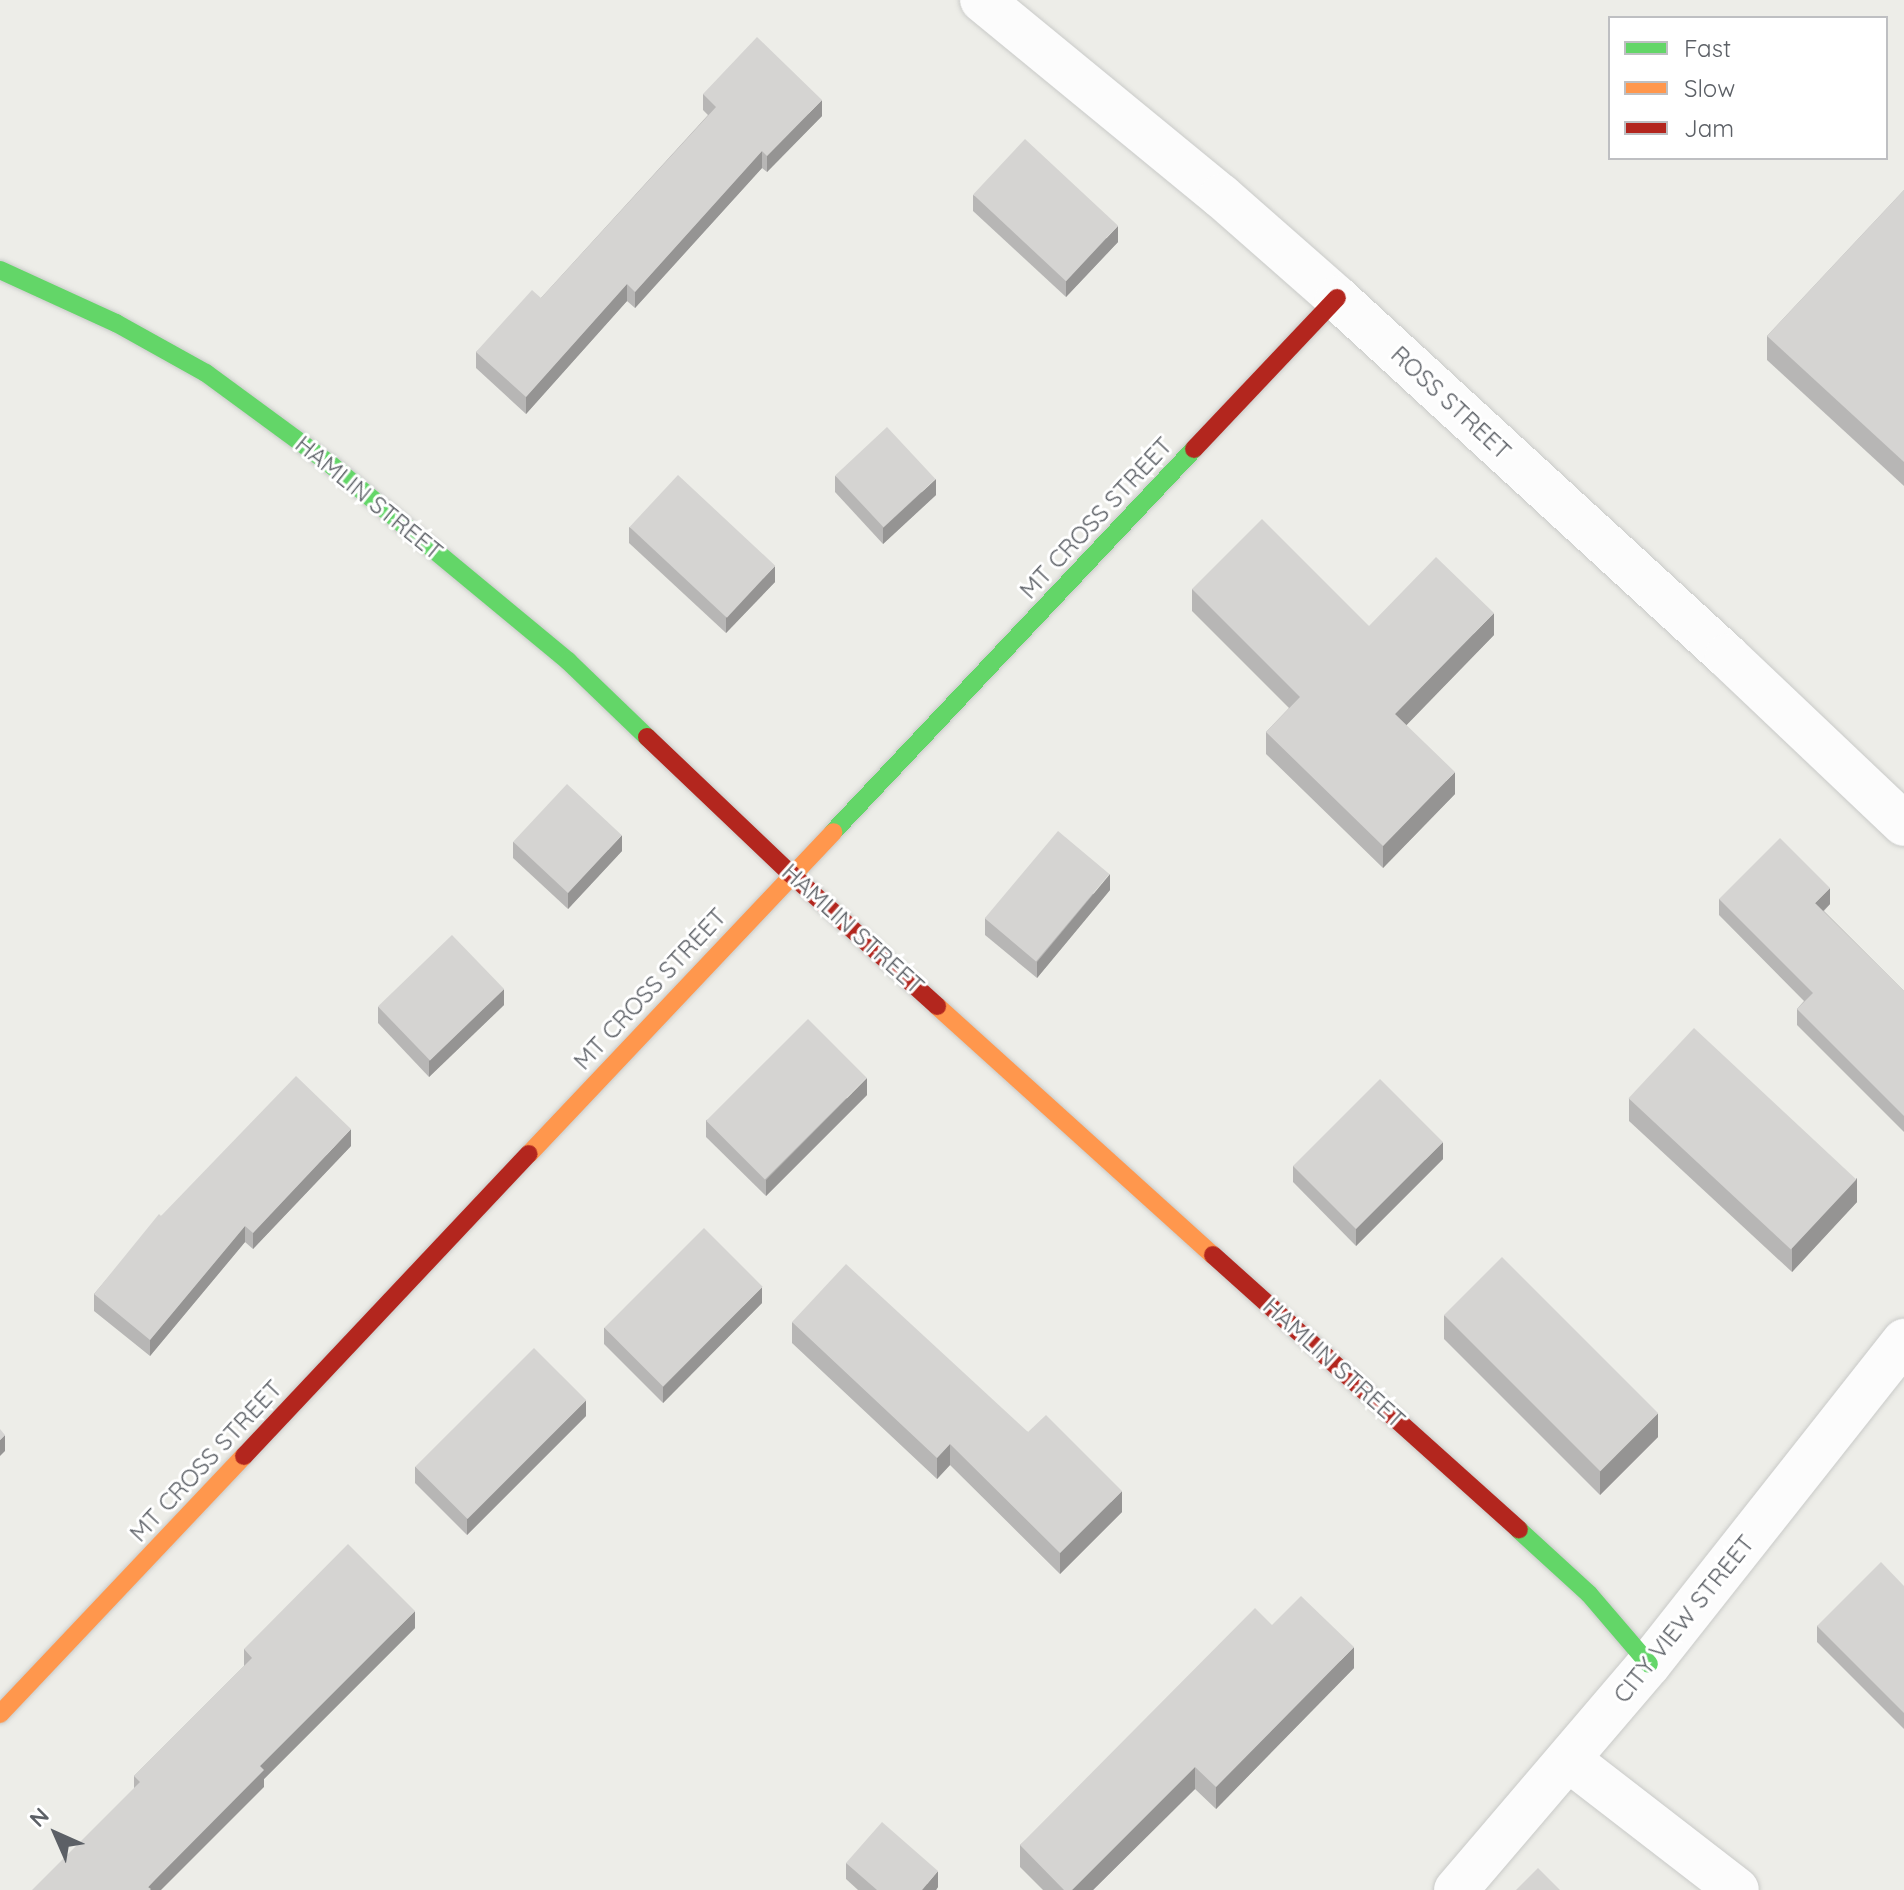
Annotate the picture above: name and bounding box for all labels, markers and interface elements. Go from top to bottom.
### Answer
legend [1608,16,1888,160]
text: Fast [1684,33,1731,63]
text: Slow [1684,73,1735,103]
text: Jam [1684,113,1734,143]
street label: ROSS STREET [1385,340,1517,466]
street label: HAMLIN STREET [290,430,448,566]
street label: MT CROSS STREET [1014,431,1178,605]
street label: HAMLIN STREET [776,858,930,1000]
street label: MT CROSS STREET [568,902,732,1076]
street label: HAMLIN STREET [1257,1292,1411,1434]
street label: MT CROSS STREET [124,1374,288,1548]
street label: CITY VIEW STREET [1608,1529,1760,1709]
north arrow [16,1794,96,1874]
text: N [23,1801,55,1833]

